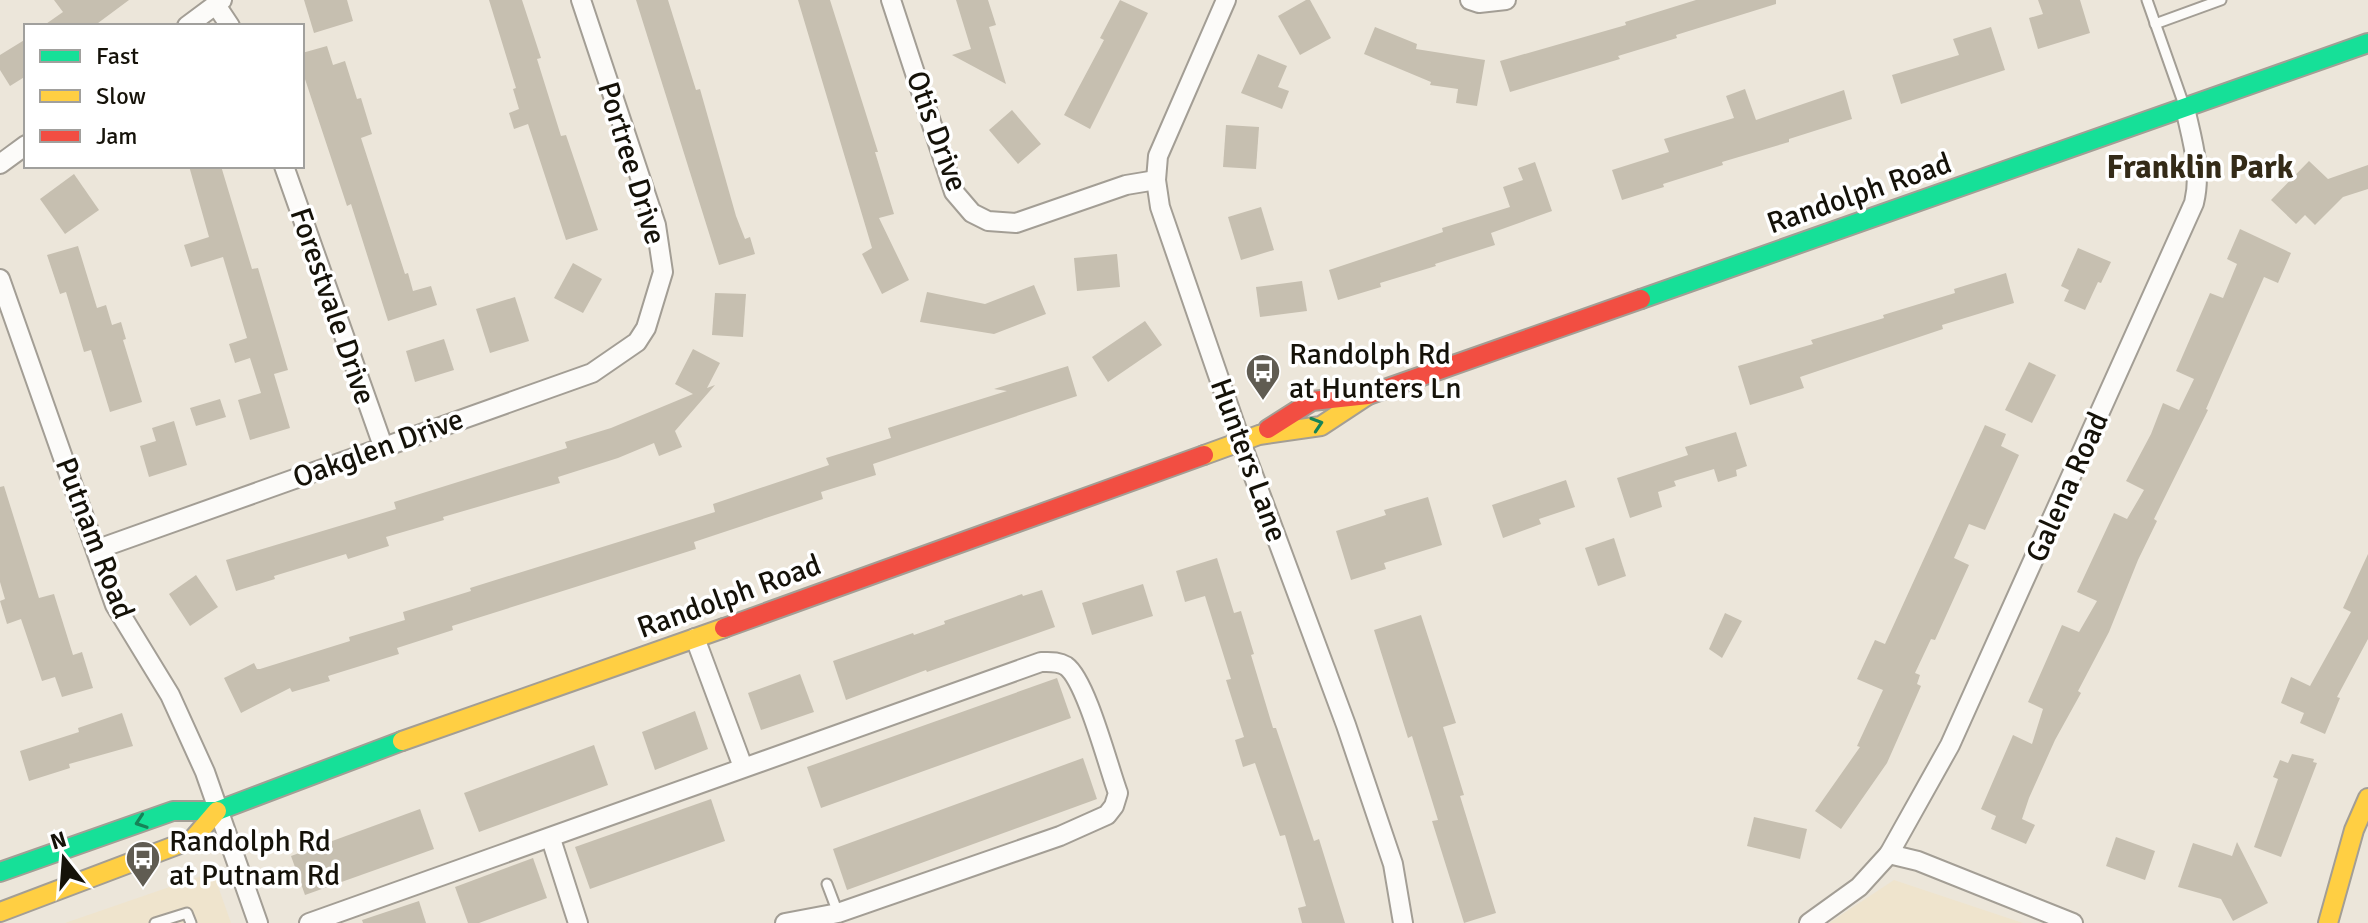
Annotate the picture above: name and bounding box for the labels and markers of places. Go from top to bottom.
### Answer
place label: Randolph Rd at Hunters Ln [1289,336,1462,407]
bus stop icon: Randolph Rd at Hunters Ln [1244,352,1282,402]
place label: Randolph Rd at Putnam Rd [169,823,340,894]
bus stop icon: Randolph Rd at Putnam Rd [124,839,162,889]

